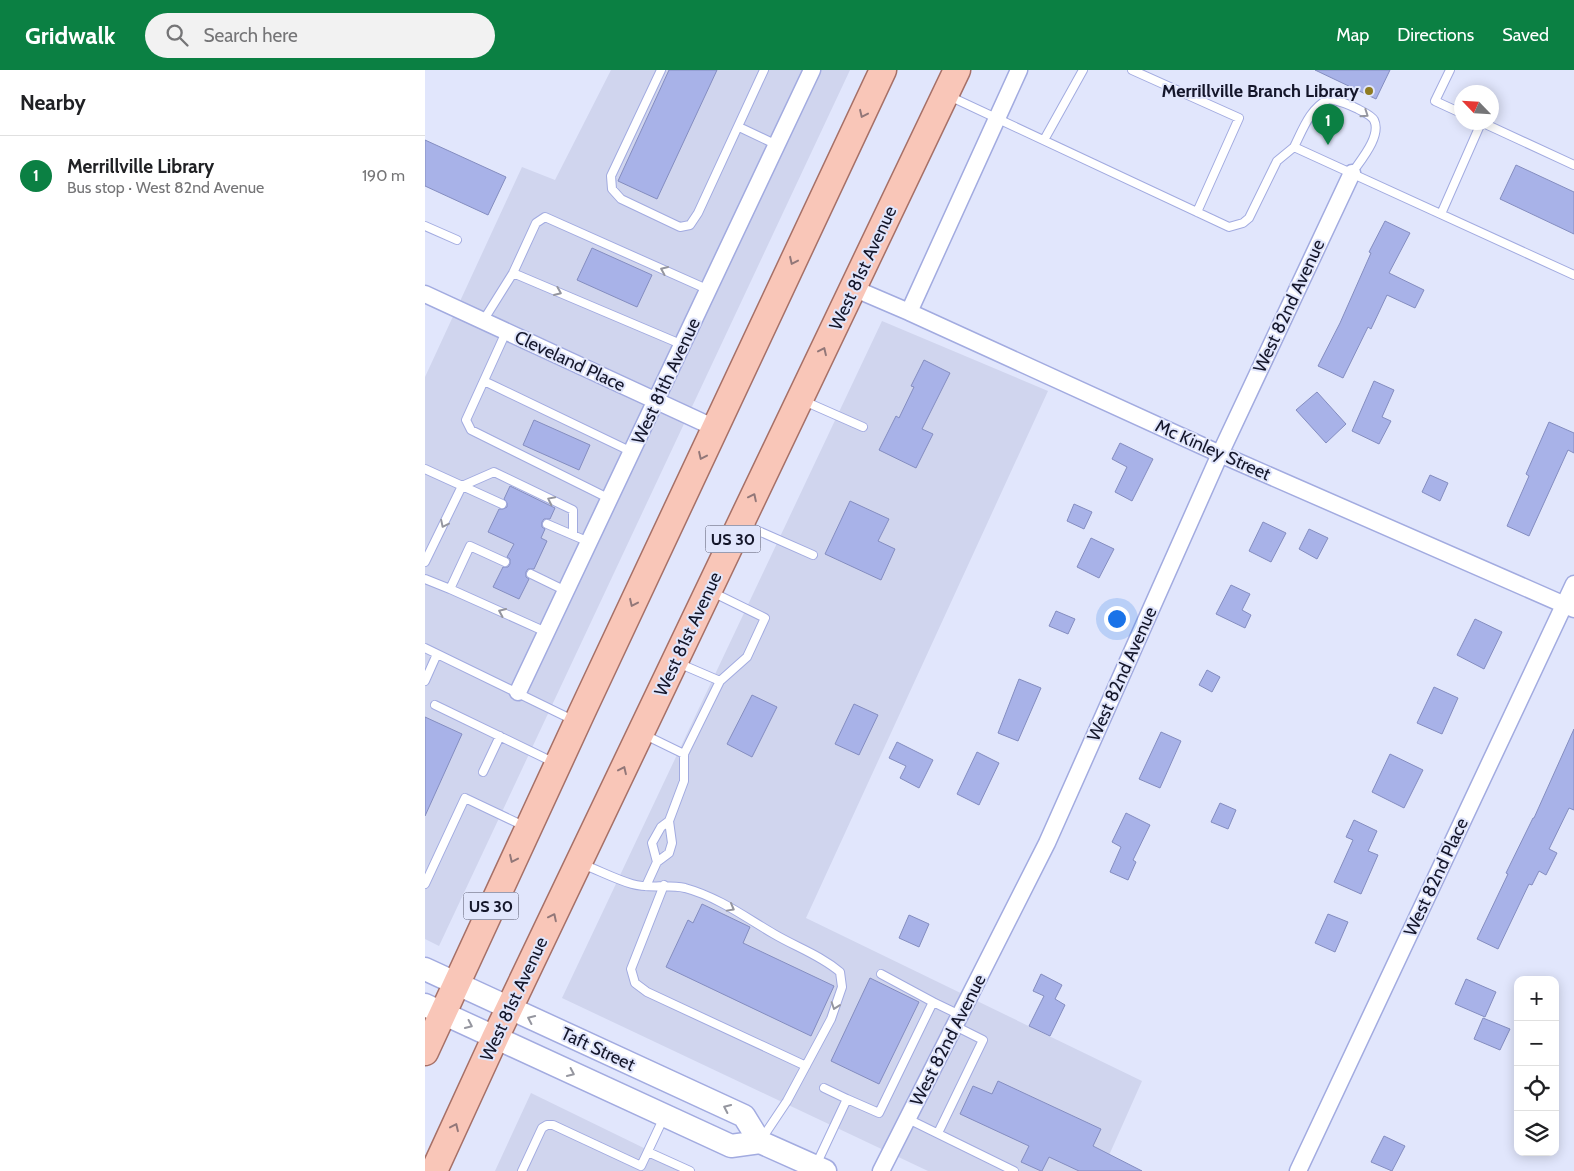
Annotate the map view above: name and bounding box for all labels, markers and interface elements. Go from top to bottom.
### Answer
search box [145,13,495,58]
text: Gridwalk [25,21,115,50]
icon: search [163,21,191,49]
text: Search here [203,24,298,47]
text: Map [1336,24,1369,46]
text: Directions [1397,24,1474,46]
text: Saved [1502,24,1549,46]
place label: Merrillville Branch Library [1161,80,1359,102]
marker: Merrillville Branch Library [1363,85,1375,97]
north arrow [1454,85,1499,130]
text: Nearby [20,90,86,115]
pin: 1 [1312,104,1344,145]
one-way arrow [1360,108,1369,117]
one-way arrow [858,109,869,118]
text: Merrillville Library [67,155,214,178]
text: 1 [33,166,39,185]
text: 190 m [362,166,405,185]
text: Bus stop · West 82nd Avenue [67,178,264,197]
street label: West 81st Avenue [825,202,901,334]
street label: West 82nd Avenue [1248,236,1330,376]
one-way arrow [789,256,800,265]
one-way arrow [660,266,669,277]
one-way arrow [553,286,562,297]
street label: West 81th Avenue [627,314,705,448]
street label: Cleveland Place [511,326,629,396]
one-way arrow [817,347,827,356]
street label: Mc Kinley Street [1152,415,1274,485]
one-way arrow [697,451,708,460]
one-way arrow [747,494,757,503]
one-way arrow [548,496,557,506]
one-way arrow [440,519,450,528]
road number: US 30 [705,526,761,552]
street label: West 81st Avenue [650,568,726,700]
one-way arrow [629,598,639,607]
street label: West 82nd Avenue [1083,603,1161,745]
your location [1104,606,1130,632]
one-way arrow [498,608,507,619]
one-way arrow [617,767,627,776]
street label: West 82nd Place [1399,814,1473,940]
one-way arrow [509,854,519,863]
road number: US 30 [463,892,519,919]
one-way arrow [725,902,734,912]
one-way arrow [547,913,557,922]
street label: West 81st Avenue [476,933,552,1065]
street label: West 82nd Avenue [905,971,991,1109]
map controls [1514,976,1559,1156]
button: + [1514,976,1559,1021]
one-way arrow [831,1001,841,1010]
one-way arrow [528,1015,537,1025]
one-way arrow [464,1019,473,1030]
button: − [1514,1021,1559,1066]
street label: Taft Street [557,1022,639,1076]
one-way arrow [566,1066,575,1076]
button: locate [1514,1066,1559,1111]
one-way arrow [723,1104,732,1115]
button: layers [1514,1111,1559,1156]
one-way arrow [448,1123,459,1132]

